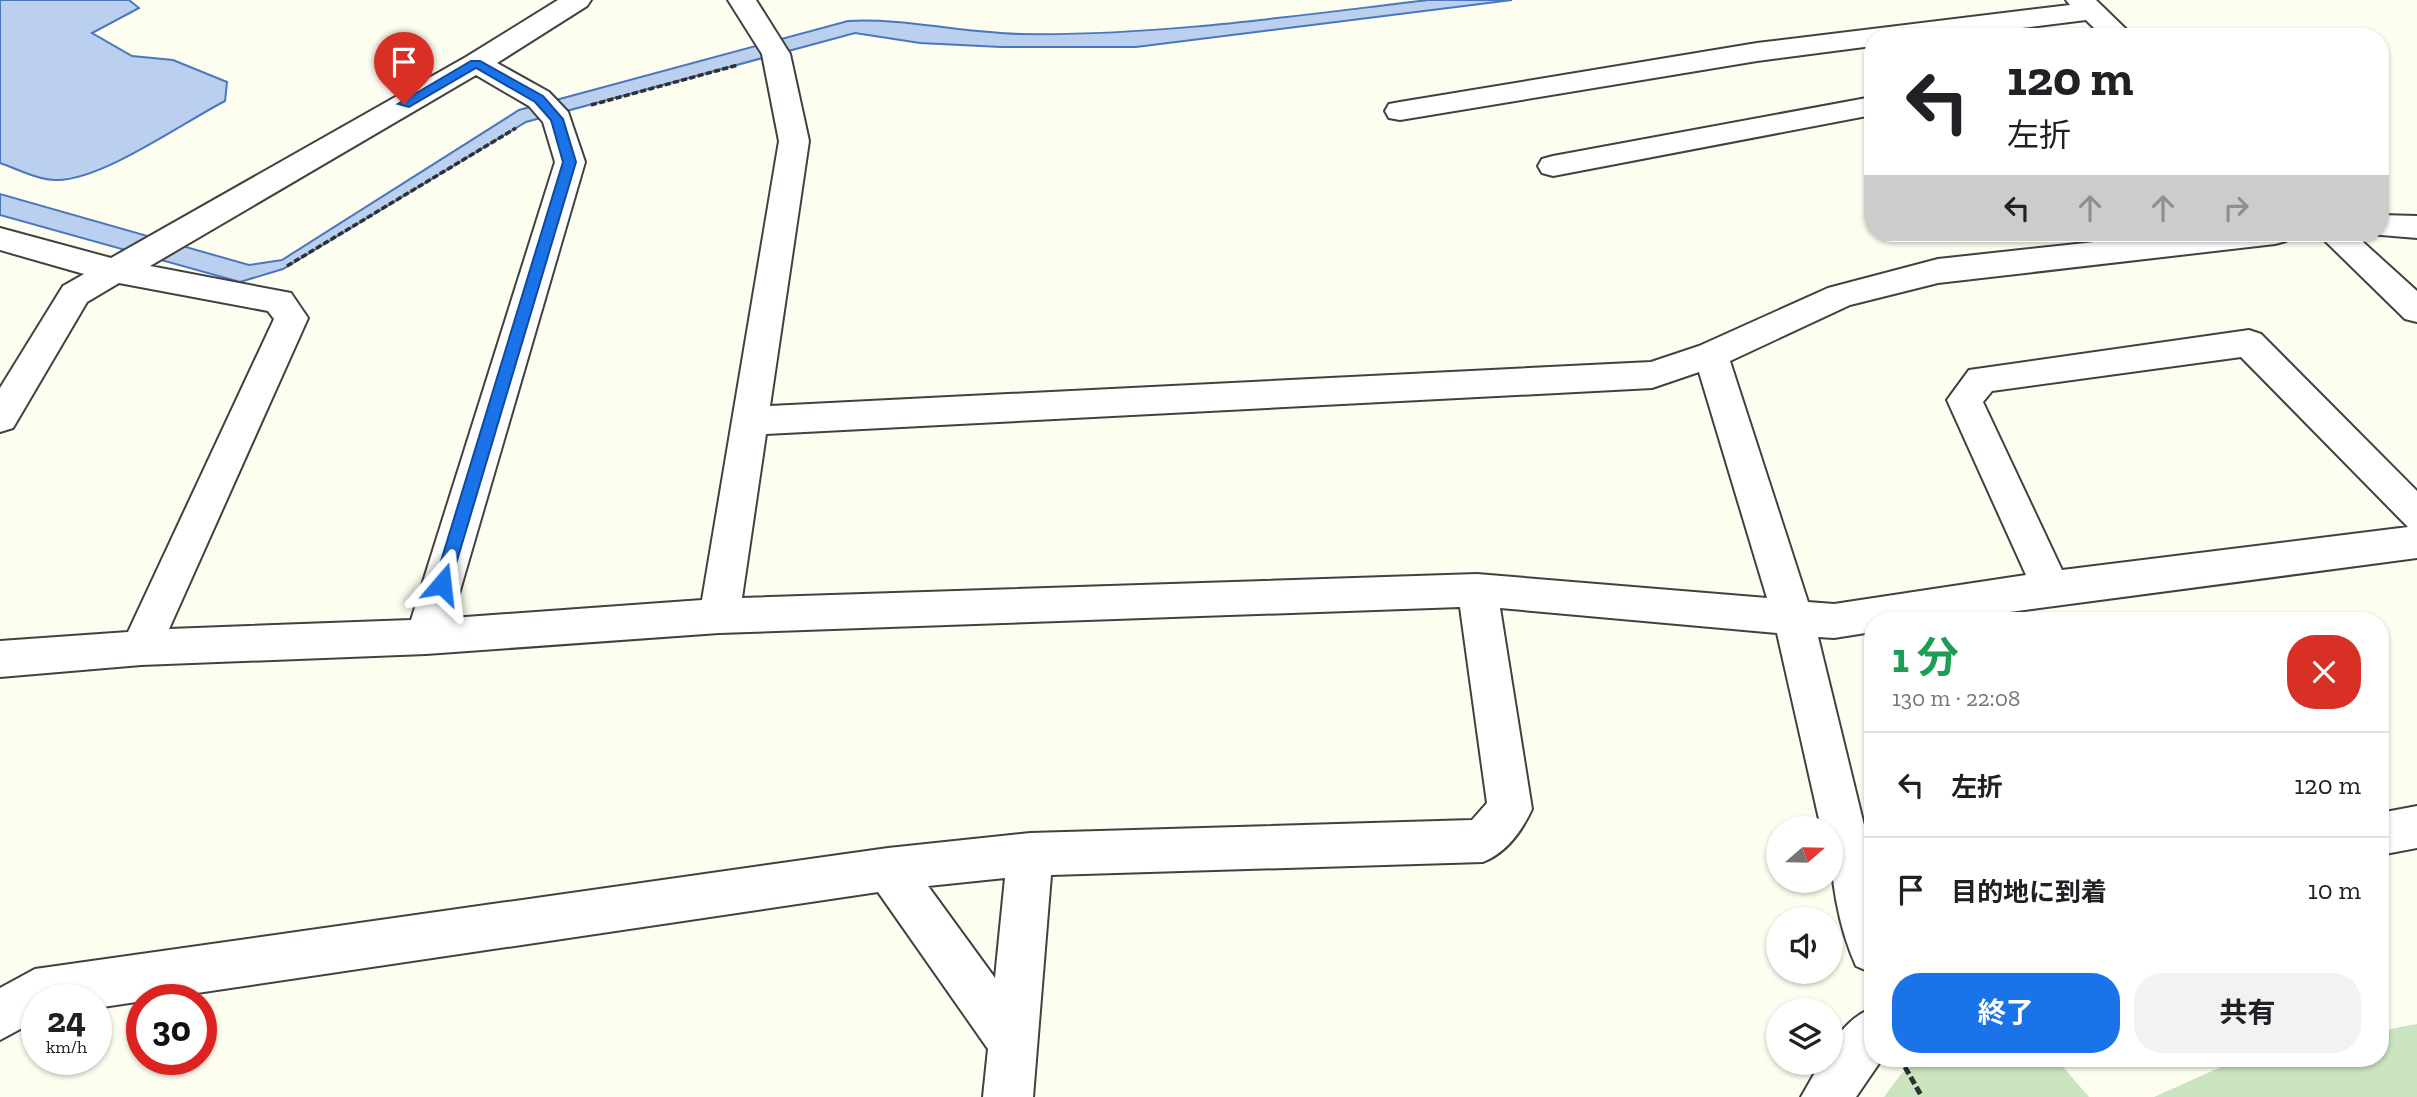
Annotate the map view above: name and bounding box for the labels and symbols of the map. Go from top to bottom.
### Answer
pin [374,32,434,104]
position arrow [405,547,479,621]
north arrow [1766,816,1843,892]
speed limit sign: 30 [126,984,217,1075]

